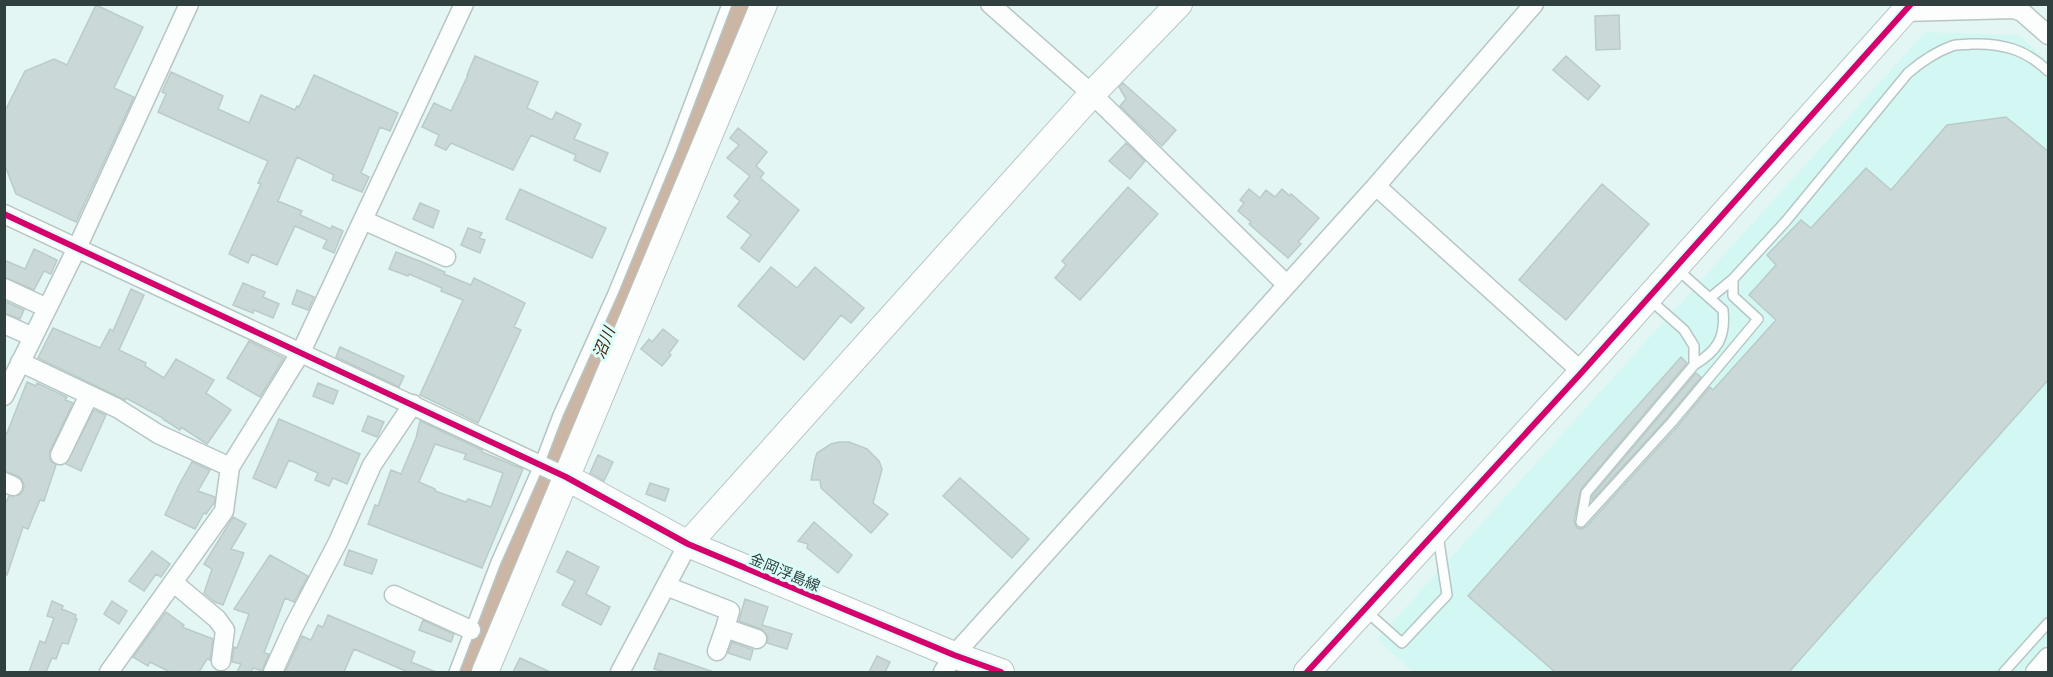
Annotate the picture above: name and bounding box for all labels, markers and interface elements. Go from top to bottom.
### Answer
water label: 沼川 [587,322,621,362]
street label: 金岡浮島線 [746,548,824,596]

